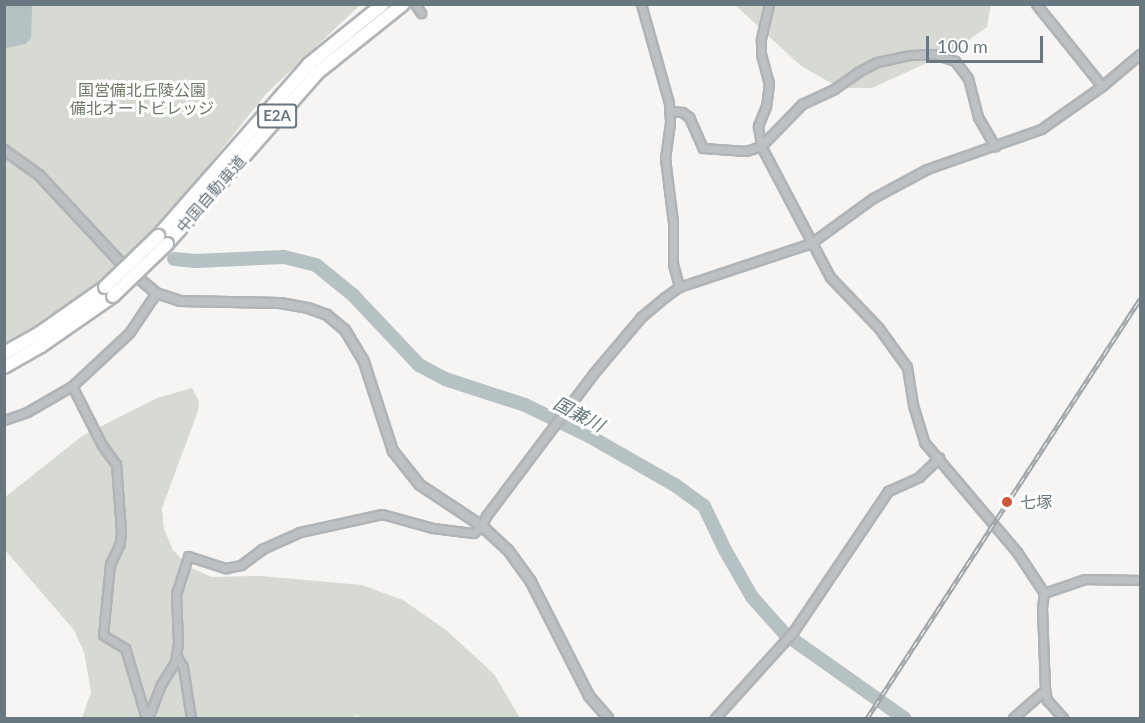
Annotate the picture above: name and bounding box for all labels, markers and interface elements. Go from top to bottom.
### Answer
scale bar [929,24,1046,62]
text: 100 m [937,35,988,57]
park label: 国営備北丘陵公園 備北オートビレッジ [70,80,214,118]
road number: E2A [256,104,298,128]
street label: 中国自動車道 [172,151,250,237]
water label: 国兼川 [550,392,608,436]
place label: 七塚 [1020,492,1052,512]
marker: 七塚 [998,493,1016,511]

